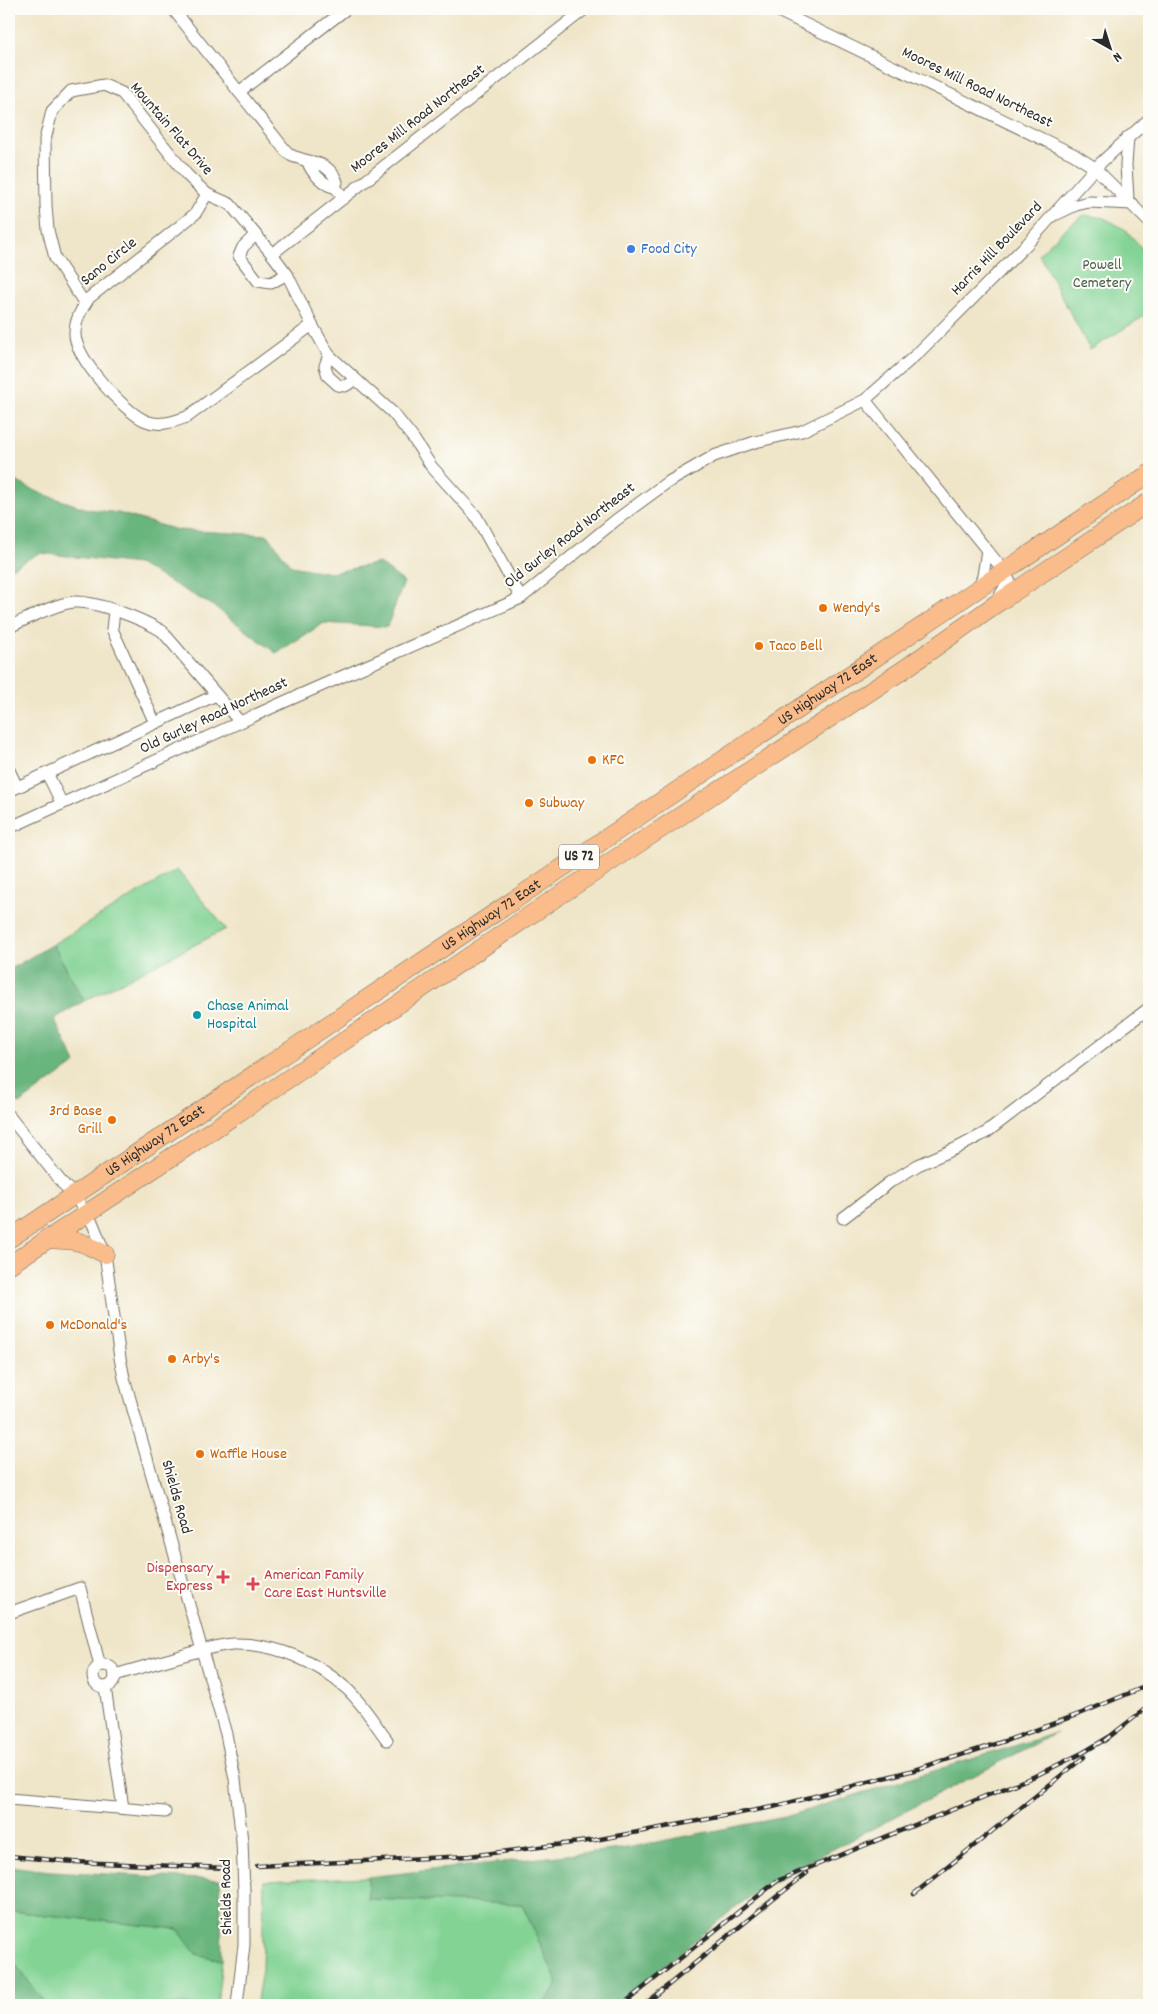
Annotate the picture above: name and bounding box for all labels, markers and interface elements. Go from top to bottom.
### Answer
north arrow [1086,22,1136,72]
street label: Moores Mill Road Northeast [898,41,1057,135]
text: N [1108,47,1126,67]
street label: Moores Mill Road Northeast [346,59,490,179]
street label: Mountain Flat Drive [124,77,218,181]
street label: Harris Hill Boulevard [946,197,1048,301]
street label: Sano Circle [76,232,142,292]
place label: Food City [641,238,697,261]
marker: Food City [625,243,637,255]
park label: Powell Cemetery [1073,254,1132,295]
street label: Old Gurley Road Northeast [499,477,641,595]
place label: Wendy's [833,597,881,620]
marker: Wendy's [817,602,829,614]
place label: Taco Bell [769,635,823,658]
marker: Taco Bell [753,640,765,652]
street label: US Highway 72 East [773,648,882,731]
street label: Old Gurley Road Northeast [136,672,292,760]
place label: KFC [602,749,625,772]
marker: KFC [586,754,598,766]
place label: Subway [539,792,585,815]
marker: Subway [523,797,535,809]
road number: US 72 [559,844,599,870]
street label: US Highway 72 East [437,873,546,957]
place label: Chase Animal Hospital [207,995,289,1036]
marker: Chase Animal Hospital [191,1009,203,1021]
street label: US Highway 72 East [101,1099,210,1183]
place label: 3rd Base Grill [49,1100,102,1141]
marker: 3rd Base Grill [106,1114,118,1126]
place label: McDonald's [60,1314,128,1337]
marker: McDonald's [44,1319,56,1331]
place label: Arby's [182,1348,220,1371]
marker: Arby's [166,1353,178,1365]
place label: Waffle House [210,1443,287,1466]
marker: Waffle House [194,1448,206,1460]
street label: Shields Road [154,1457,198,1537]
place label: Dispensary Express [147,1557,214,1598]
place label: American Family Care East Huntsville [264,1564,387,1605]
marker: Dispensary Express [217,1571,229,1583]
marker: American Family Care East Huntsville [246,1577,260,1591]
street label: Shields Road [215,1859,239,1935]

